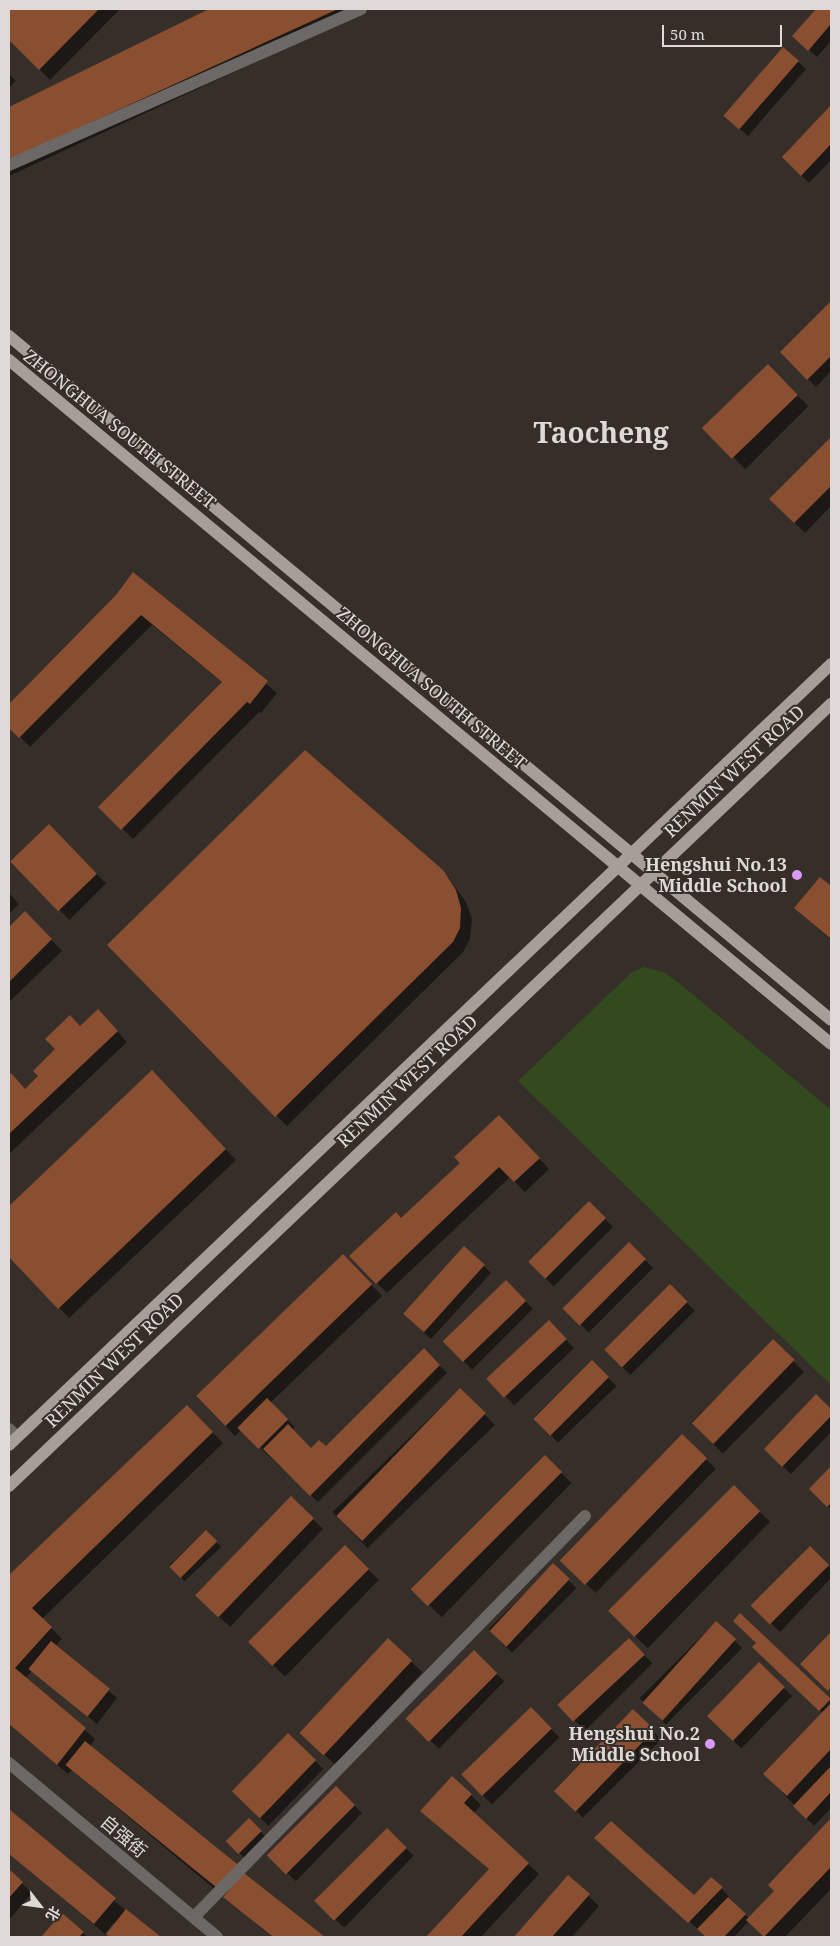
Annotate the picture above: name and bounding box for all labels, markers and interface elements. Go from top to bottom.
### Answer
scale bar [665,15,785,47]
text: 50 m [670,24,705,44]
street label: ZHONGHUA SOUTH STREET [20,345,220,513]
district label: Taocheng [533,415,669,449]
street label: ZHONGHUA SOUTH STREET [333,602,531,774]
street label: RENMIN WEST ROAD [659,700,809,842]
place label: Hengshui No.13 Middle School [645,854,787,896]
marker: Hengshui No.13 Middle School [791,869,803,881]
street label: RENMIN WEST ROAD [332,1010,482,1152]
street label: RENMIN WEST ROAD [40,1288,188,1432]
place label: Hengshui No.2 Middle School [568,1723,700,1766]
marker: Hengshui No.2 Middle School [704,1738,716,1750]
street label: 自强街 [96,1810,152,1862]
north arrow [15,1881,65,1931]
text: 北 [42,1903,65,1925]

